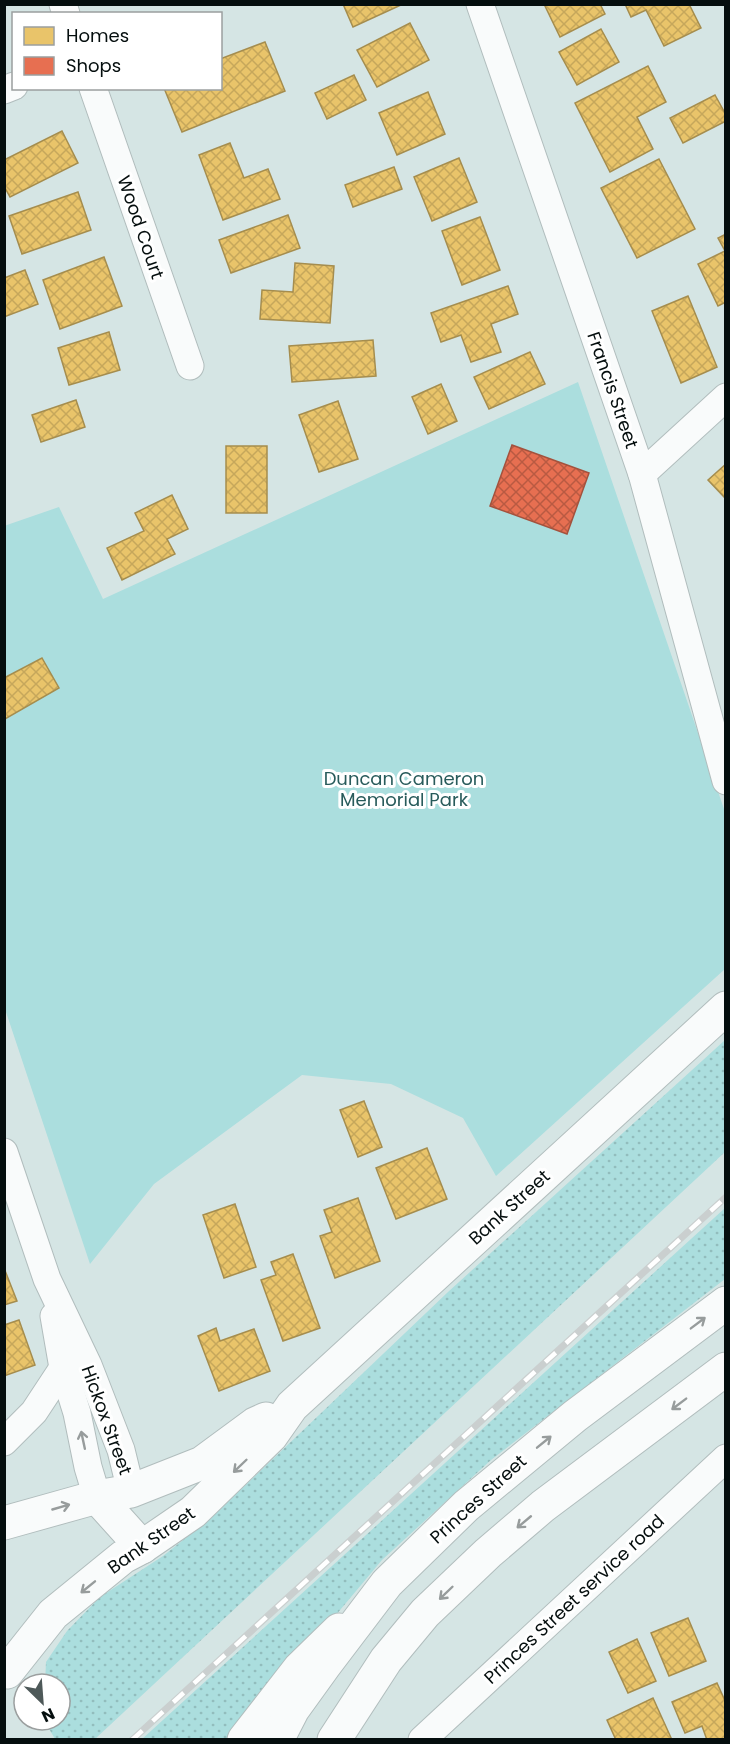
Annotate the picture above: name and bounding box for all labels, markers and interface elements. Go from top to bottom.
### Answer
legend [12,12,222,90]
text: Homes [66,23,129,48]
text: Shops [66,53,121,78]
street label: Wood Court [112,172,170,282]
street label: Francis Street [581,328,645,452]
park label: Duncan Cameron Memorial Park [324,766,484,812]
street label: Bank Street [463,1164,555,1250]
one-way arrow [690,1317,706,1329]
street label: Hickox Street [76,1362,138,1478]
one-way arrow [671,1398,687,1410]
one-way arrow [76,1431,88,1450]
one-way arrow [536,1435,552,1448]
street label: Princes Street [424,1449,532,1549]
one-way arrow [233,1459,248,1473]
one-way arrow [51,1501,70,1513]
street label: Bank Street [102,1501,200,1579]
street label: Princes Street service road [478,1509,670,1689]
one-way arrow [517,1515,532,1529]
one-way arrow [81,1580,97,1593]
one-way arrow [438,1586,453,1601]
north arrow [12,1672,72,1732]
text: N [38,1702,58,1728]

